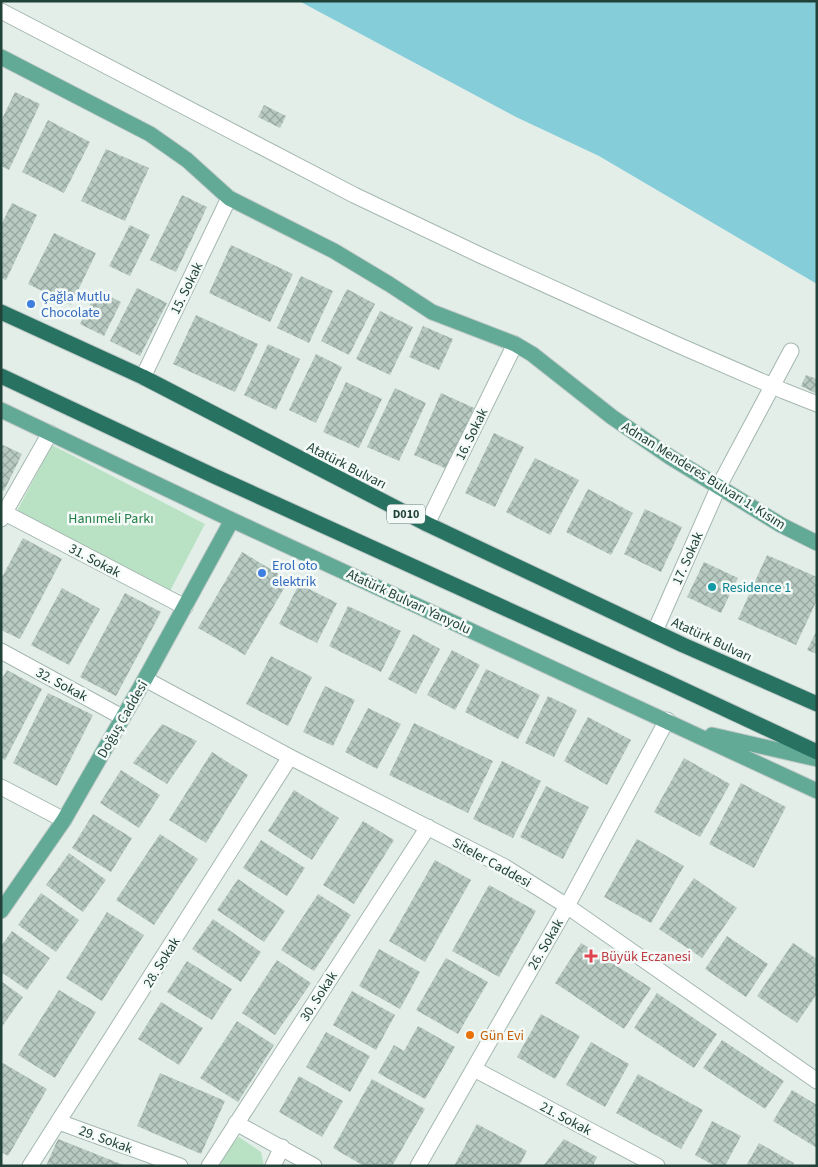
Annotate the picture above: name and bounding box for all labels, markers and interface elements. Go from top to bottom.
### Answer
street label: 15. Sokak [166,259,208,318]
place label: Çağla Mutlu Chocolate [41,287,110,323]
marker: Çağla Mutlu Chocolate [25,298,37,310]
street label: 16. Sokak [451,405,493,464]
street label: Adnan Menderes Bulvarı 1. Kısım [618,417,789,535]
street label: Atatürk Bulvarı [303,437,390,494]
road number: D010 [387,504,425,524]
park label: Hanımeli Parkı [68,509,154,529]
street label: 17. Sokak [667,529,708,588]
street label: 31. Sokak [65,539,124,583]
place label: Erol oto elektrik [272,556,318,592]
street label: Atatürk Bulvarı Yanyolu [343,564,474,640]
marker: Erol oto elektrik [256,567,268,579]
place label: Residence 1 [722,578,791,598]
marker: Residence 1 [706,581,718,593]
street label: Atatürk Bulvarı [668,613,755,667]
street label: 32. Sokak [32,663,91,707]
street label: Doğuş Caddesi [93,677,153,762]
street label: Siteler Caddesi [448,833,535,893]
street label: 26. Sokak [523,915,569,974]
street label: 28. Sokak [139,933,185,992]
place label: Büyük Eczanesi [601,947,691,967]
marker: Büyük Eczanesi [585,950,597,962]
street label: 30. Sokak [295,968,343,1025]
place label: Gün Evi [480,1026,524,1046]
marker: Gün Evi [464,1029,476,1041]
street label: 21. Sokak [536,1097,595,1141]
street label: 29. Sokak [76,1121,135,1159]

